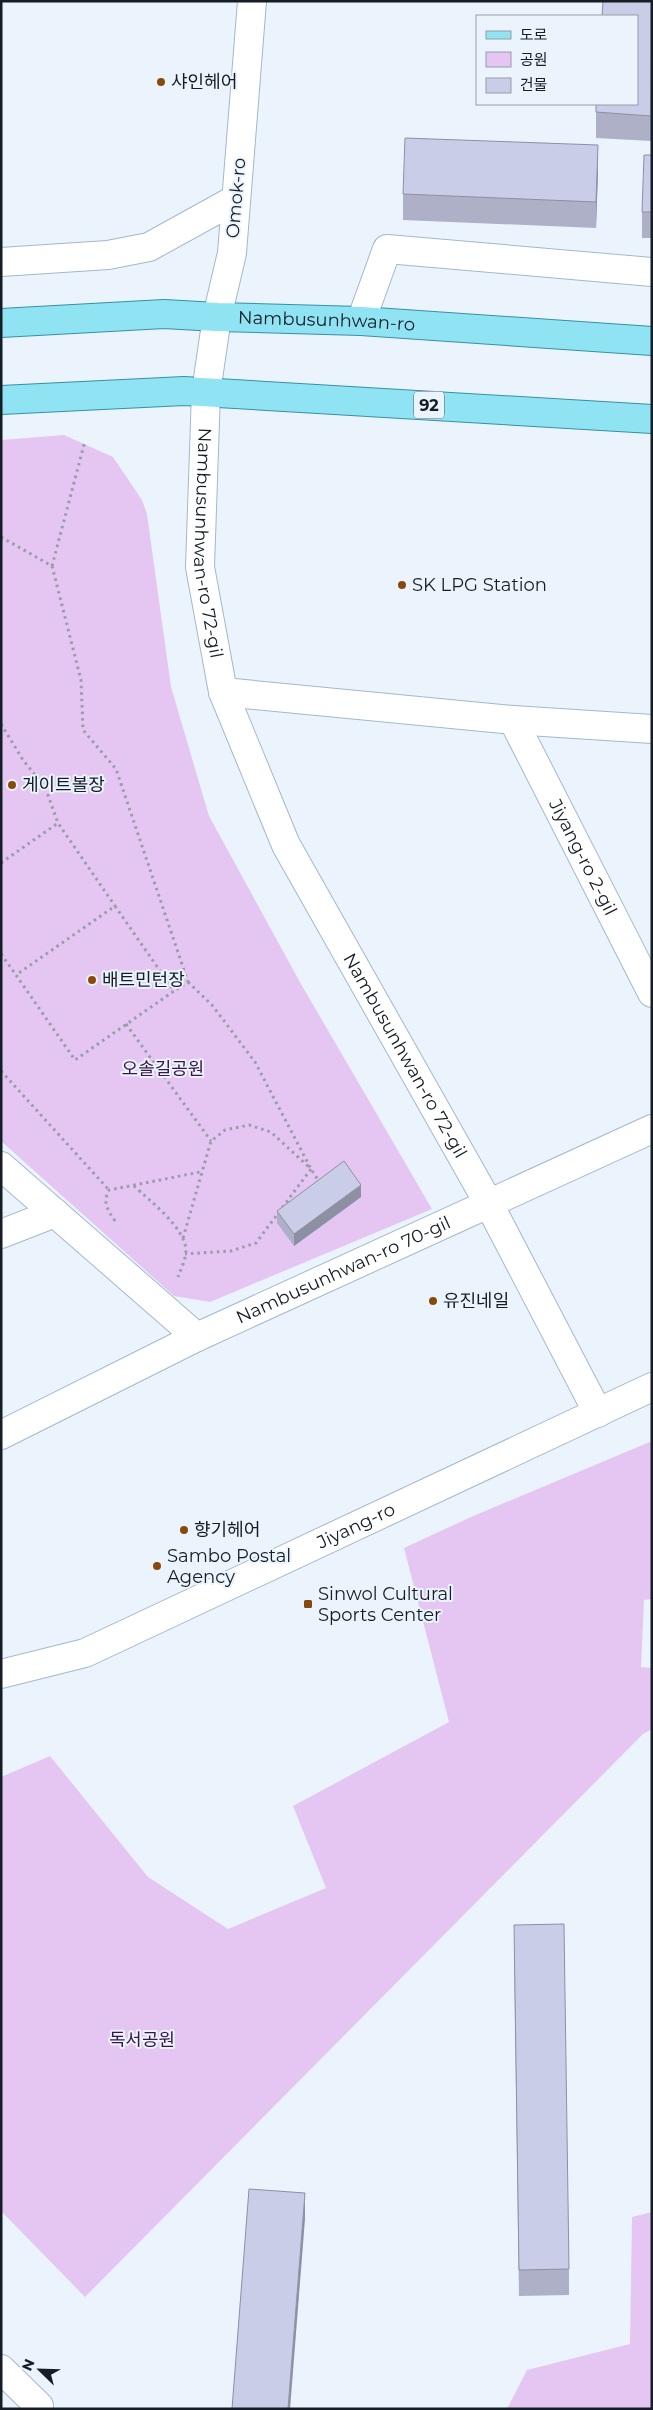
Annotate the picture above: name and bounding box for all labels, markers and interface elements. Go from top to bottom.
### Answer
legend [476,15,638,105]
text: 도로 [520,25,548,44]
text: 공원 [520,50,548,69]
place label: 샤인헤어 [171,71,237,93]
text: 건물 [520,75,548,94]
marker: 샤인헤어 [155,76,167,88]
street label: Omok-ro [222,157,250,239]
street label: Nambusunhwan-ro [238,307,416,336]
road number: 92 [414,392,444,418]
street label: Nambusunhwan-ro 72-gil [189,427,228,660]
place label: SK LPG Station [412,574,547,596]
marker: SK LPG Station [396,579,408,591]
place label: 게이트볼장 [22,774,105,796]
marker: 게이트볼장 [6,779,18,791]
street label: Jiyang-ro 2-gil [544,795,622,919]
street label: Nambusunhwan-ro 72-gil [339,949,472,1162]
place label: 배트민턴장 [102,969,185,991]
marker: 배트민턴장 [86,974,98,986]
park label: 오솔길공원 [122,1058,204,1080]
street label: Nambusunhwan-ro 70-gil [233,1212,454,1329]
place label: 유진네일 [443,1290,509,1312]
marker: 유진네일 [427,1295,439,1307]
street label: Jiyang-ro [313,1498,399,1554]
place label: 향기헤어 [194,1519,260,1541]
marker: 향기헤어 [178,1524,190,1536]
place label: Sambo Postal Agency [167,1545,291,1588]
marker: Sambo Postal Agency [151,1560,163,1572]
place label: Sinwol Cultural Sports Center [318,1583,453,1626]
marker: Sinwol Cultural Sports Center [302,1598,314,1610]
park label: 독서공원 [109,2029,175,2051]
north arrow [15,2345,65,2395]
text: N [18,2356,39,2374]

